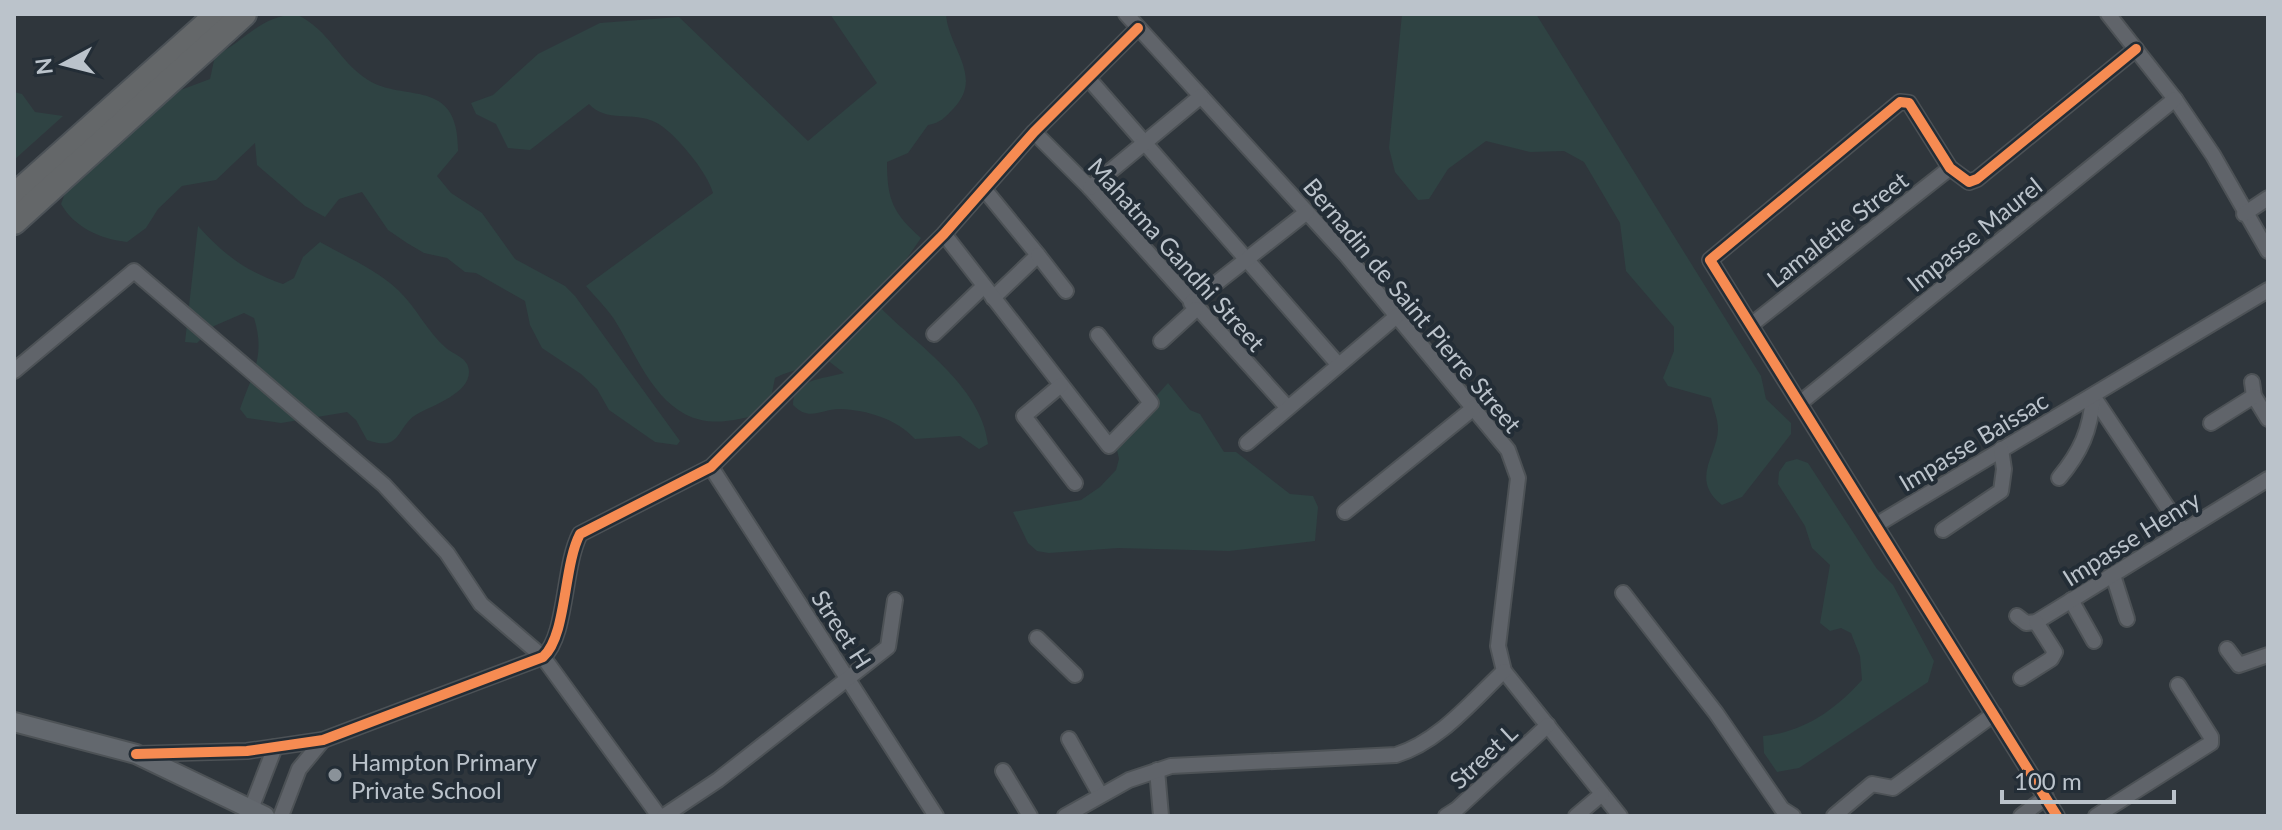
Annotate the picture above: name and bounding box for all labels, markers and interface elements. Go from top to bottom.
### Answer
north arrow [24,24,104,104]
text: N [29,56,58,77]
street label: Mahatma Gandhi Street [1083,151,1272,357]
street label: Lamaletie Street [1761,165,1914,293]
street label: Impasse Maurel [1901,171,2047,297]
street label: Bernadin de Saint Pierre Street [1298,172,1528,438]
street label: Impasse Baissac [1893,385,2053,497]
street label: Impasse Henry [2057,484,2206,592]
street label: Street H [806,584,878,674]
street label: Street L [1443,718,1523,794]
place label: Hampton Primary Private School [351,747,538,804]
scale bar [2002,754,2174,804]
marker: Hampton Primary Private School [326,766,344,784]
text: 100 m [2014,766,2082,795]

